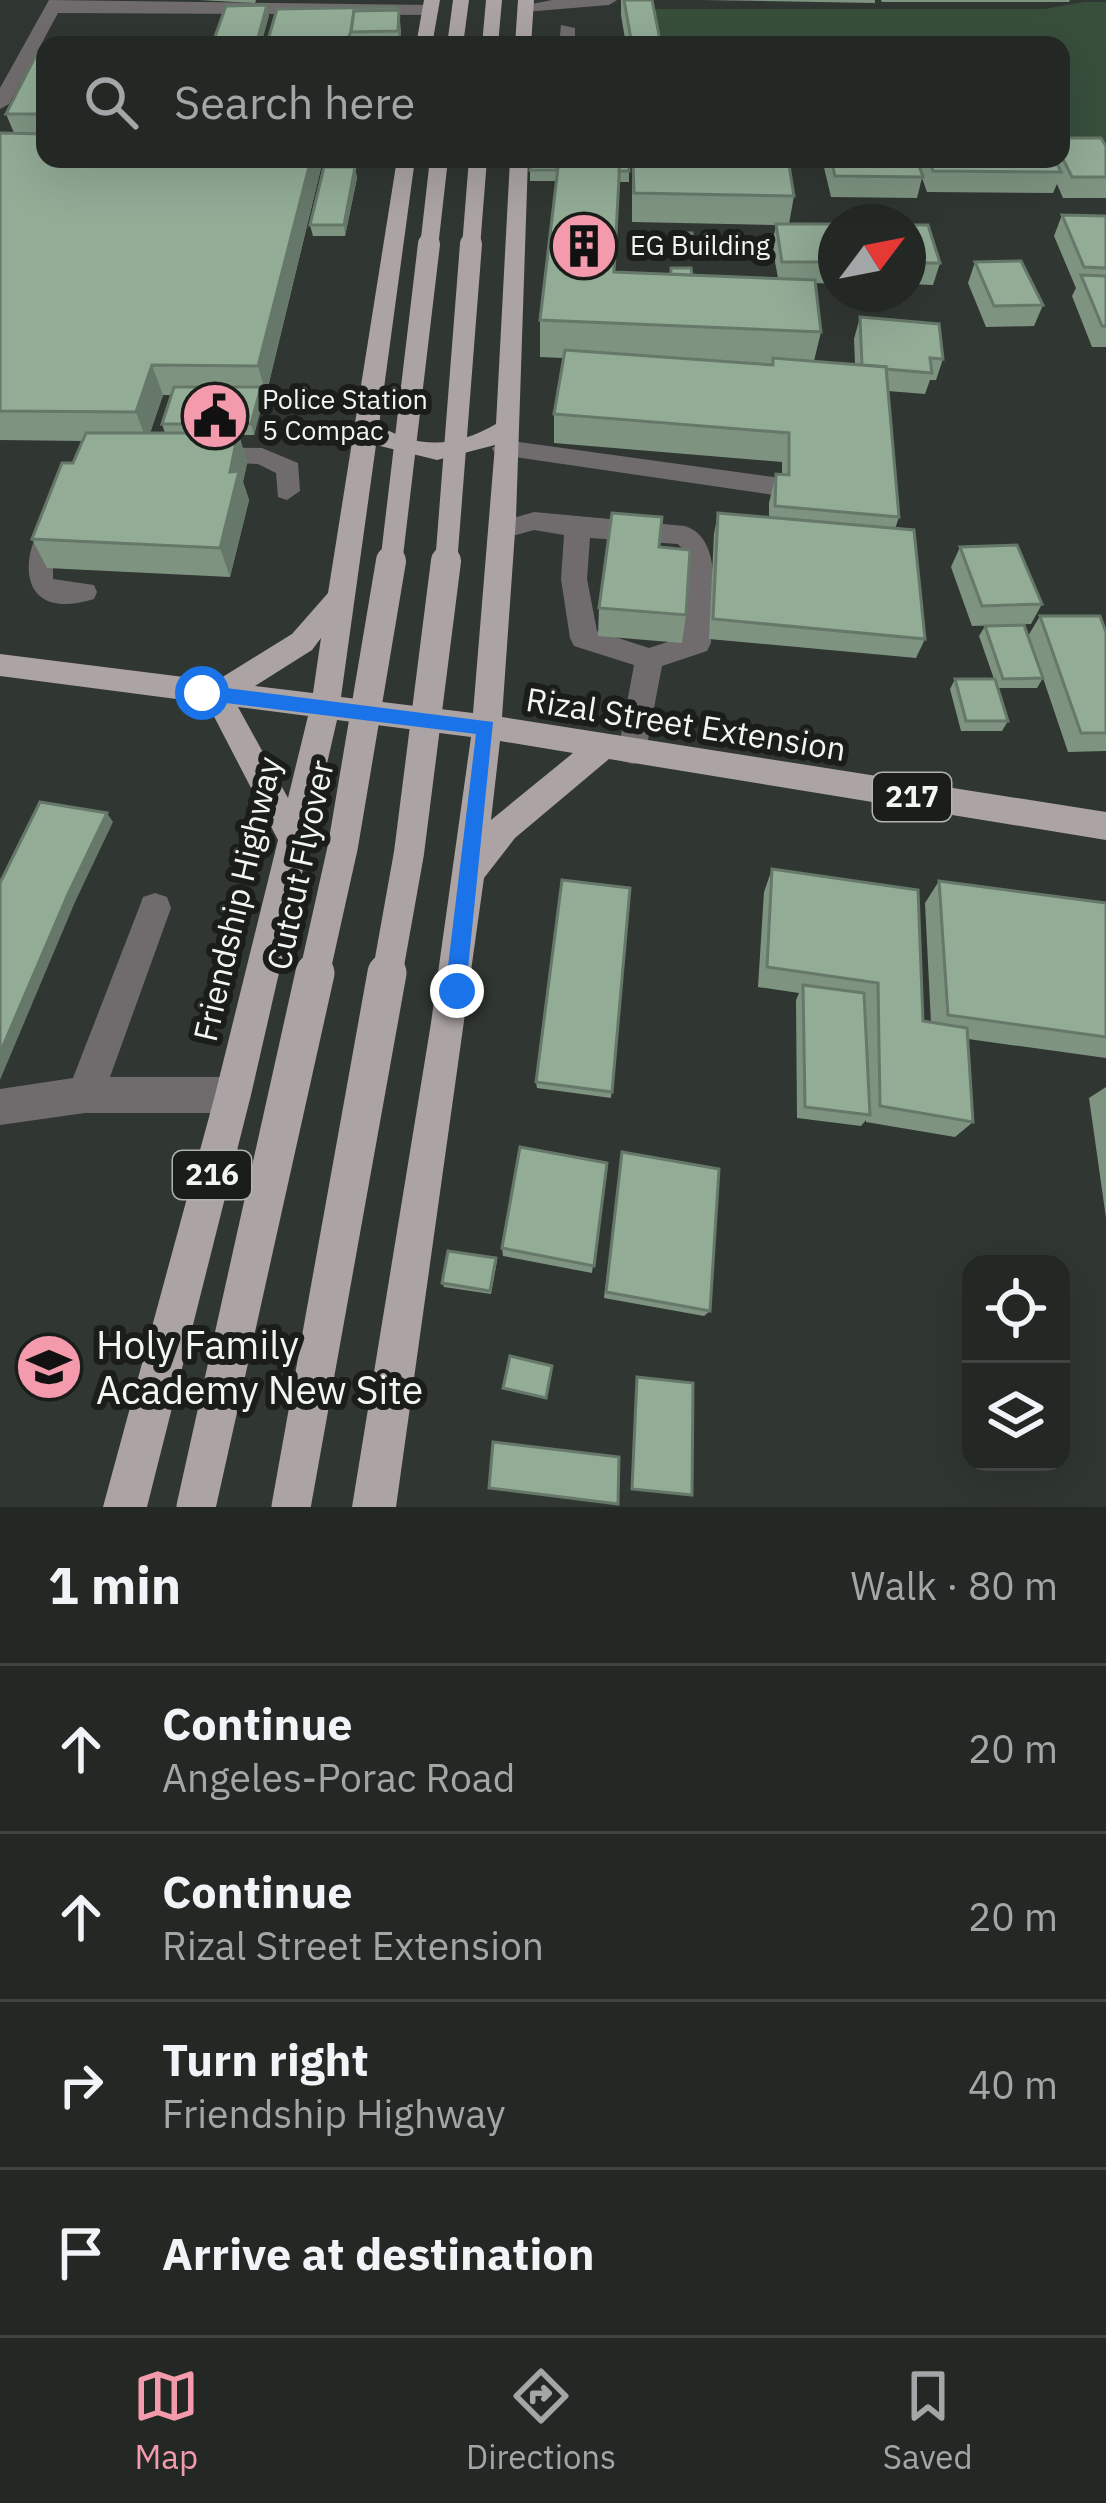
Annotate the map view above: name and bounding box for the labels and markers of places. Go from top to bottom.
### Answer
building icon: EG Building [549,211,619,281]
place label: EG Building [630,227,771,262]
public building icon: Police Station 5 Compac [180,381,250,451]
place label: Police Station 5 Compac [262,381,428,447]
place label: Holy Family Academy New Site [96,1319,423,1415]
school or university icon: Holy Family Academy New Site [14,1332,84,1402]

